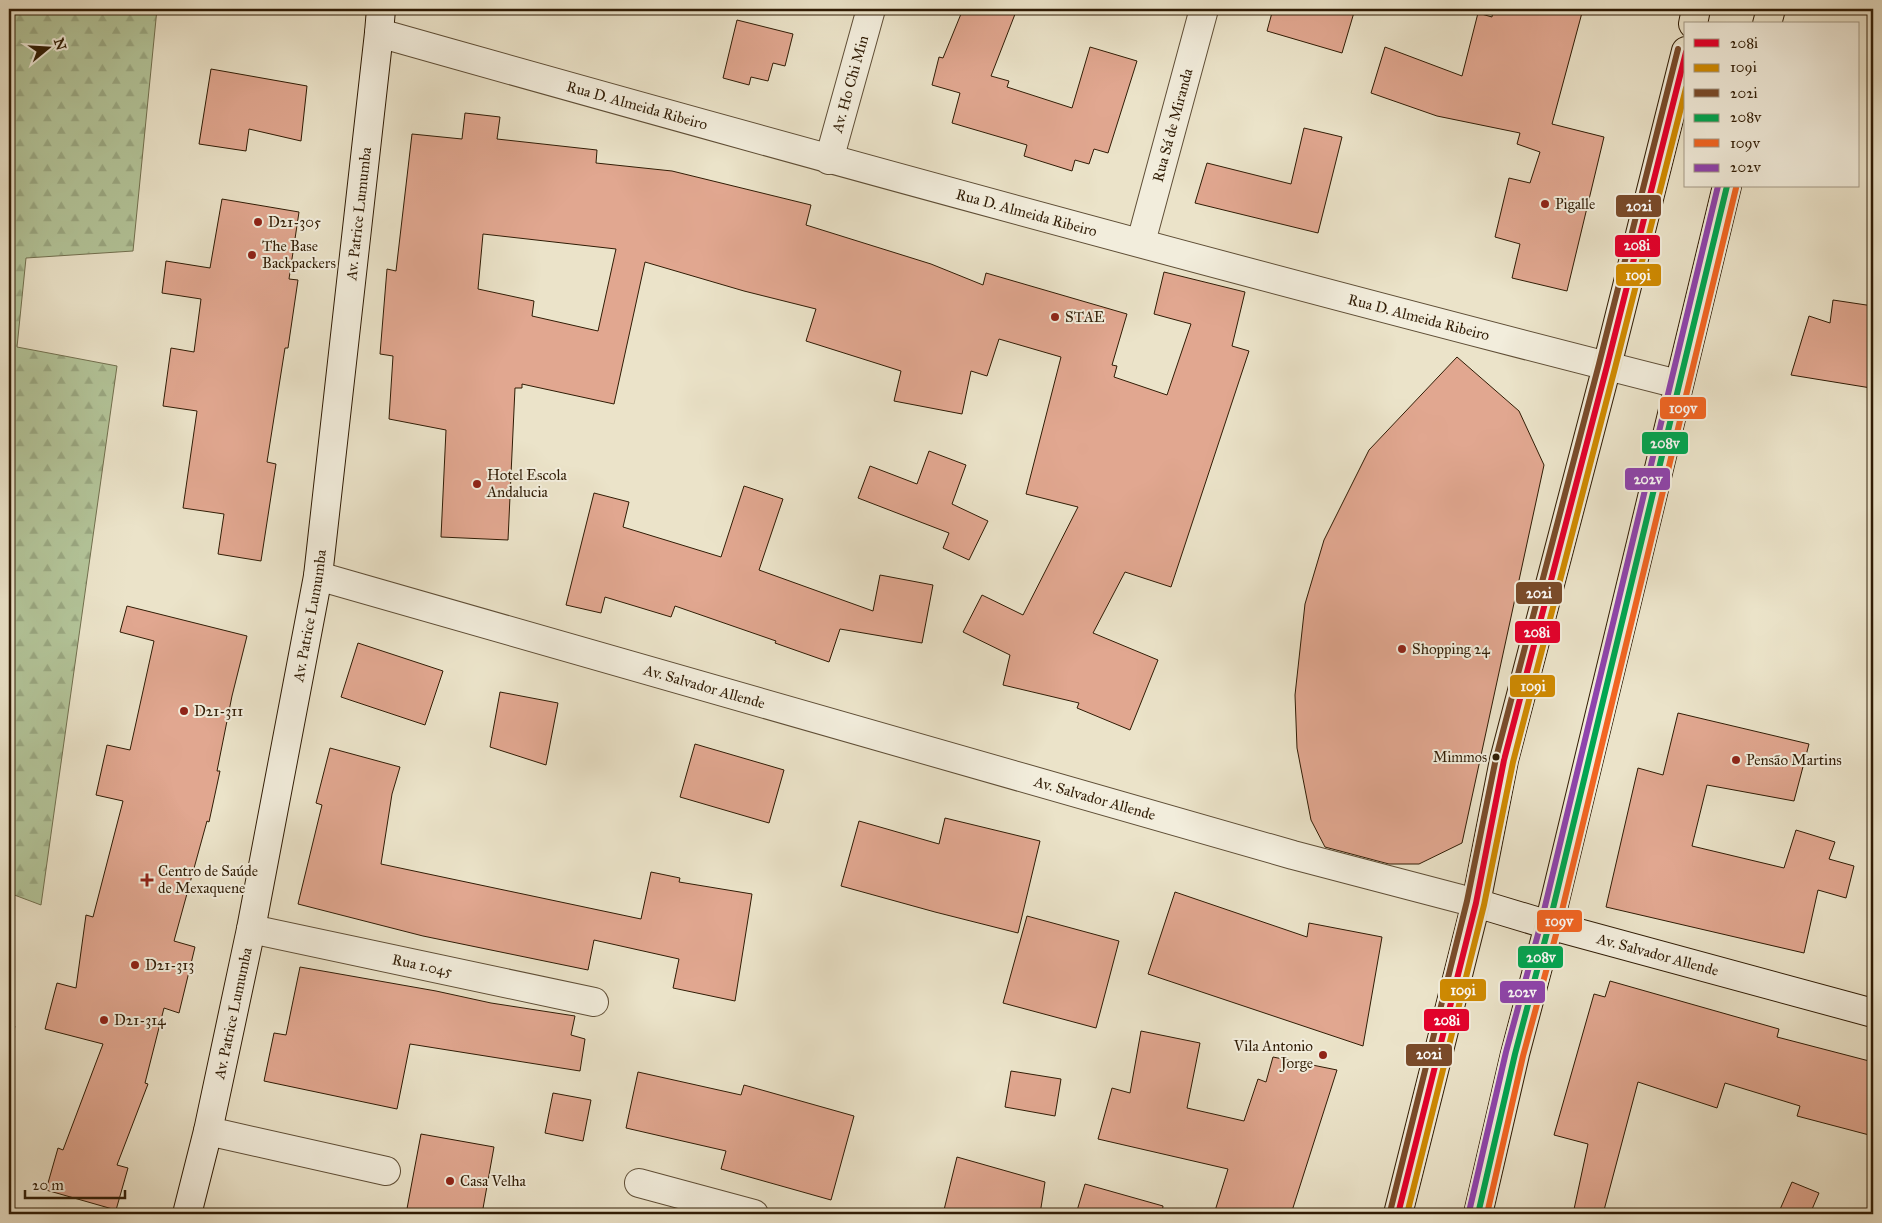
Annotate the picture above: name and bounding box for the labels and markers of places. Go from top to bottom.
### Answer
place label: Pigalle [1555,195,1595,213]
marker: Pigalle [1539,198,1551,210]
place label: D21-305 [268,213,321,231]
marker: D21-305 [252,216,264,228]
place label: The Base Backpackers [262,237,336,272]
marker: The Base Backpackers [246,249,258,261]
place label: STAE [1065,308,1105,326]
marker: STAE [1049,311,1061,323]
place label: Hotel Escola Andalucia [486,466,568,501]
marker: Hotel Escola Andalucia [471,478,483,490]
place label: Shopping 24 [1412,640,1490,658]
marker: Shopping 24 [1396,643,1408,655]
place label: D21-311 [194,702,243,720]
marker: D21-311 [178,705,190,717]
place label: Mimmos [1433,749,1487,766]
place label: Pensão Martins [1746,751,1842,769]
marker: Mimmos [1491,752,1501,762]
marker: Pensão Martins [1730,754,1742,766]
place label: Centro de Saúde de Mexaquene [158,862,258,898]
marker: Centro de Saúde de Mexaquene [140,873,154,887]
place label: D21-313 [145,956,194,974]
marker: D21-313 [129,959,141,971]
place label: D21-314 [114,1011,166,1029]
marker: D21-314 [98,1014,110,1026]
place label: Vila Antonio Jorge [1233,1037,1313,1073]
marker: Vila Antonio Jorge [1317,1049,1329,1061]
place label: Casa Velha [460,1172,527,1190]
marker: Casa Velha [444,1175,456,1187]

